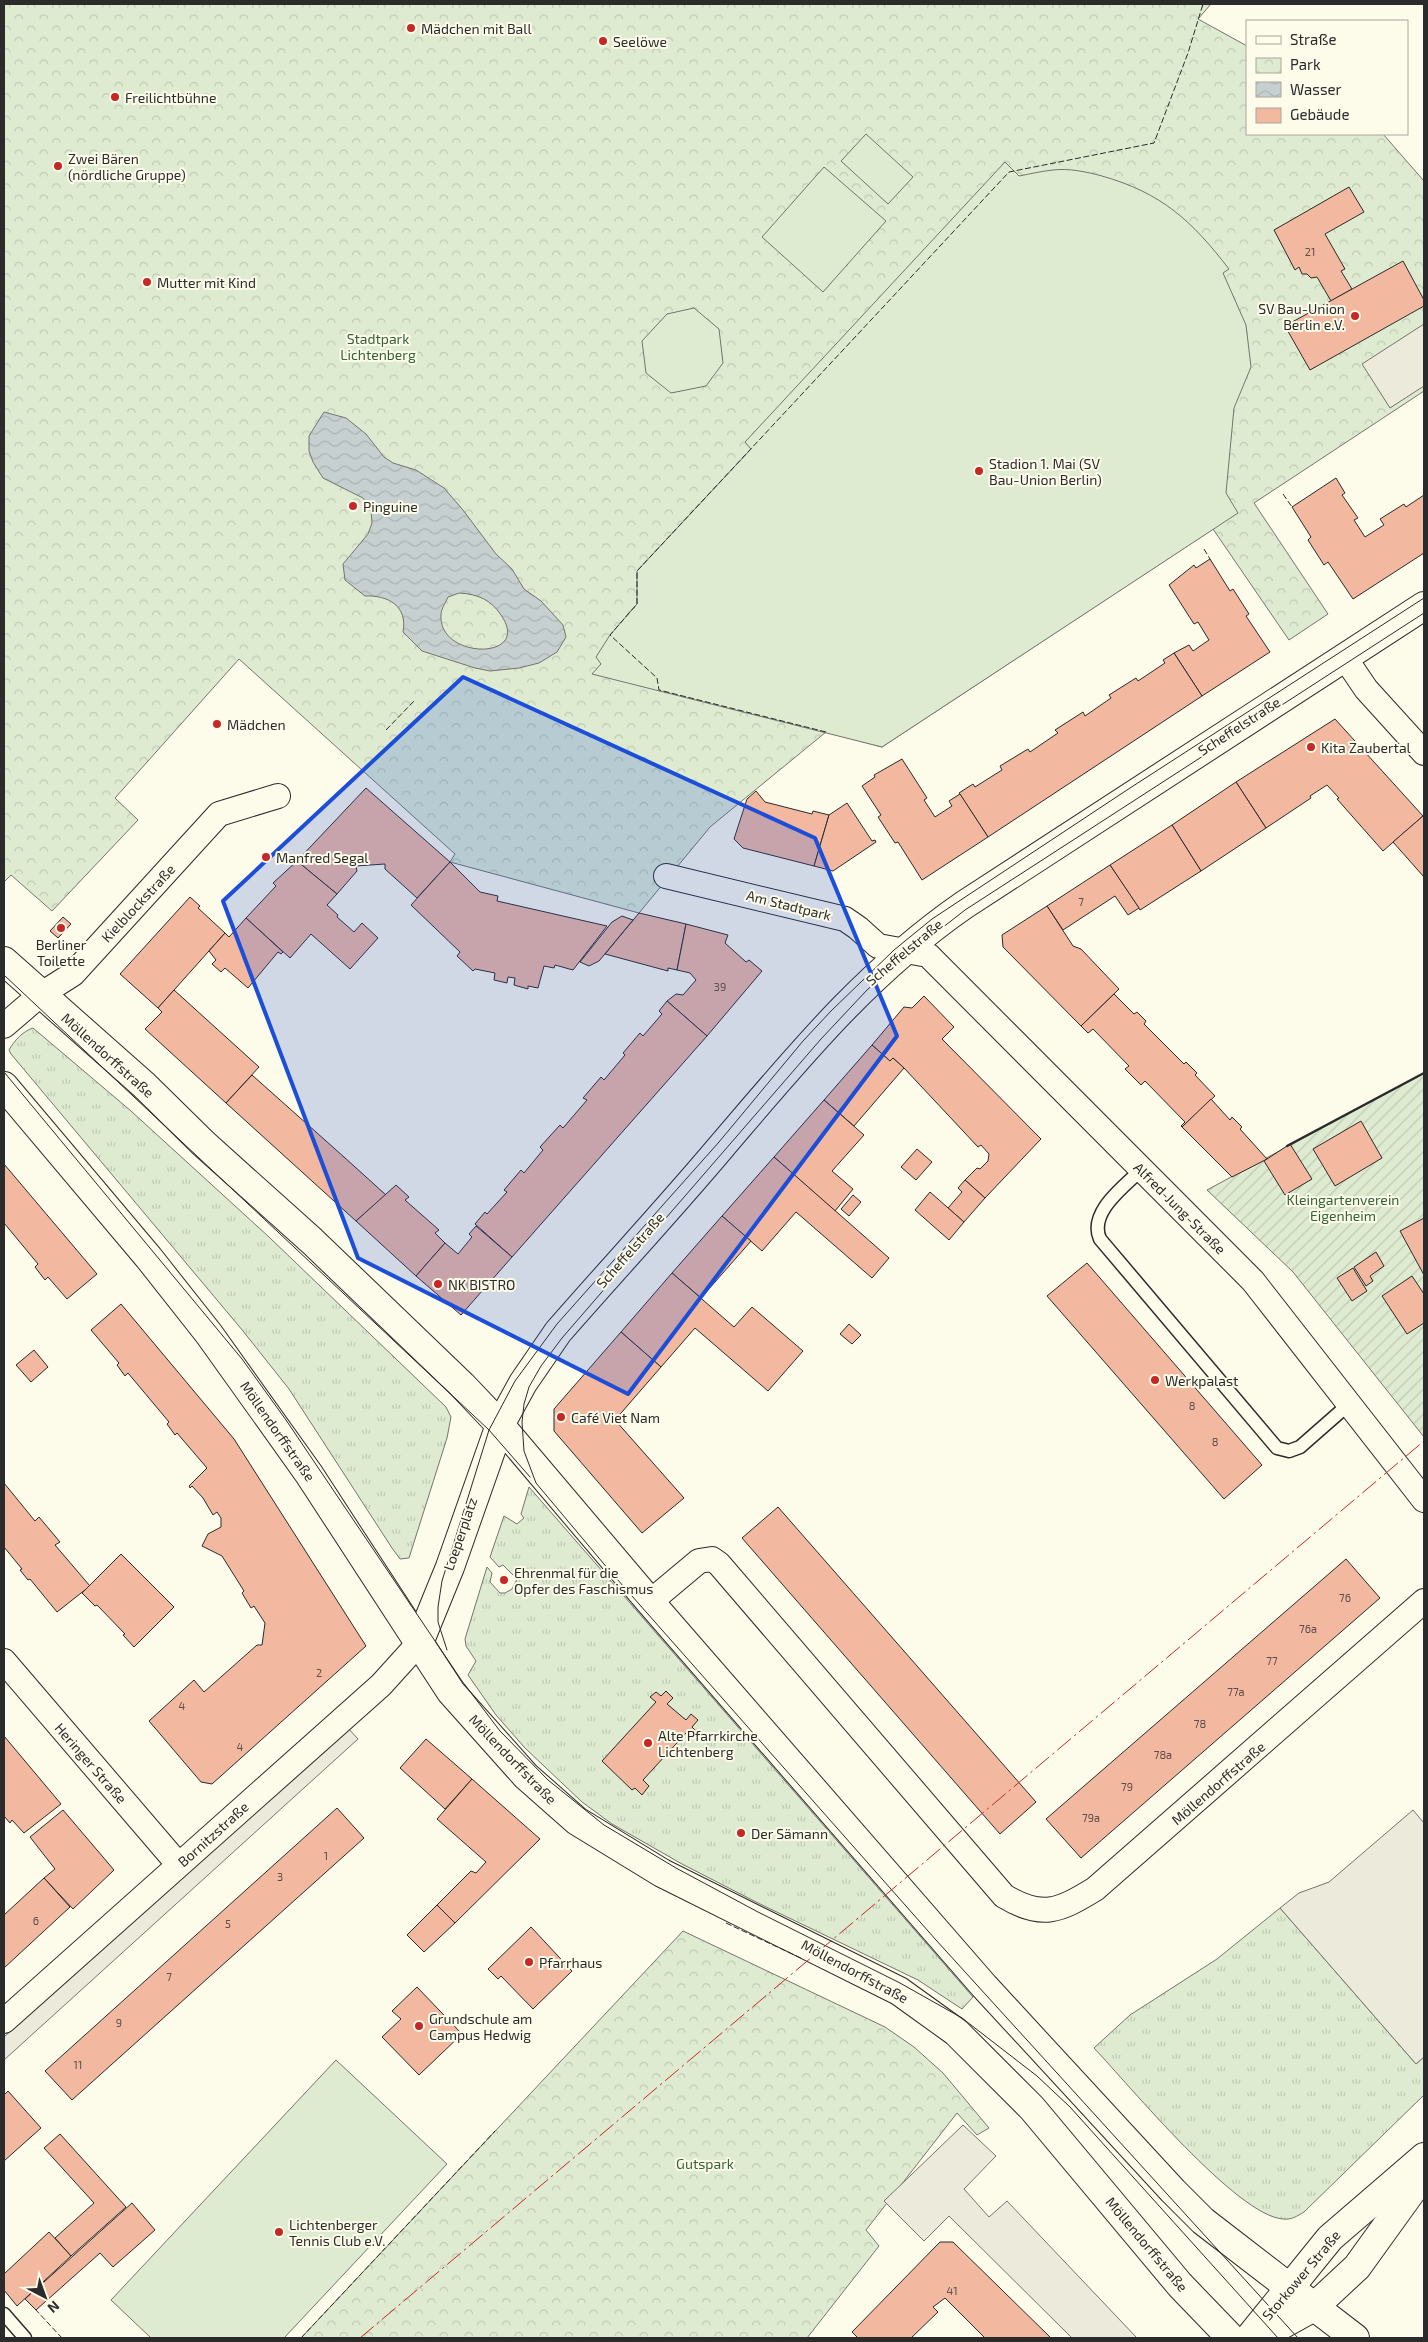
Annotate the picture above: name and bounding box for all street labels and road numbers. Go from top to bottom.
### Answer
street label: Scheffelstraße [1195,693,1283,759]
street label: Kielblockstraße [98,861,178,945]
street label: Am Stadtpark [745,886,833,924]
street label: Scheffelstraße [862,915,946,989]
street label: Möllendorffstraße [58,1009,158,1101]
street label: Alfred-Jung-Straße [1130,1158,1230,1258]
street label: Scheffelstraße [593,1209,667,1291]
street label: Möllendorffstraße [237,1378,319,1484]
street label: Loeperplatz [440,1495,480,1573]
street label: Möllendorffstraße [466,1710,560,1808]
street label: Heringer Straße [51,1719,131,1807]
street label: Möllendorffstraße [1168,1738,1268,1828]
street label: Bornitzstraße [174,1798,252,1870]
street label: Möllendorffstraße [799,1936,911,2006]
street label: Möllendorffstraße [1102,2193,1192,2295]
street label: Storkower Straße [1258,2227,1344,2323]

